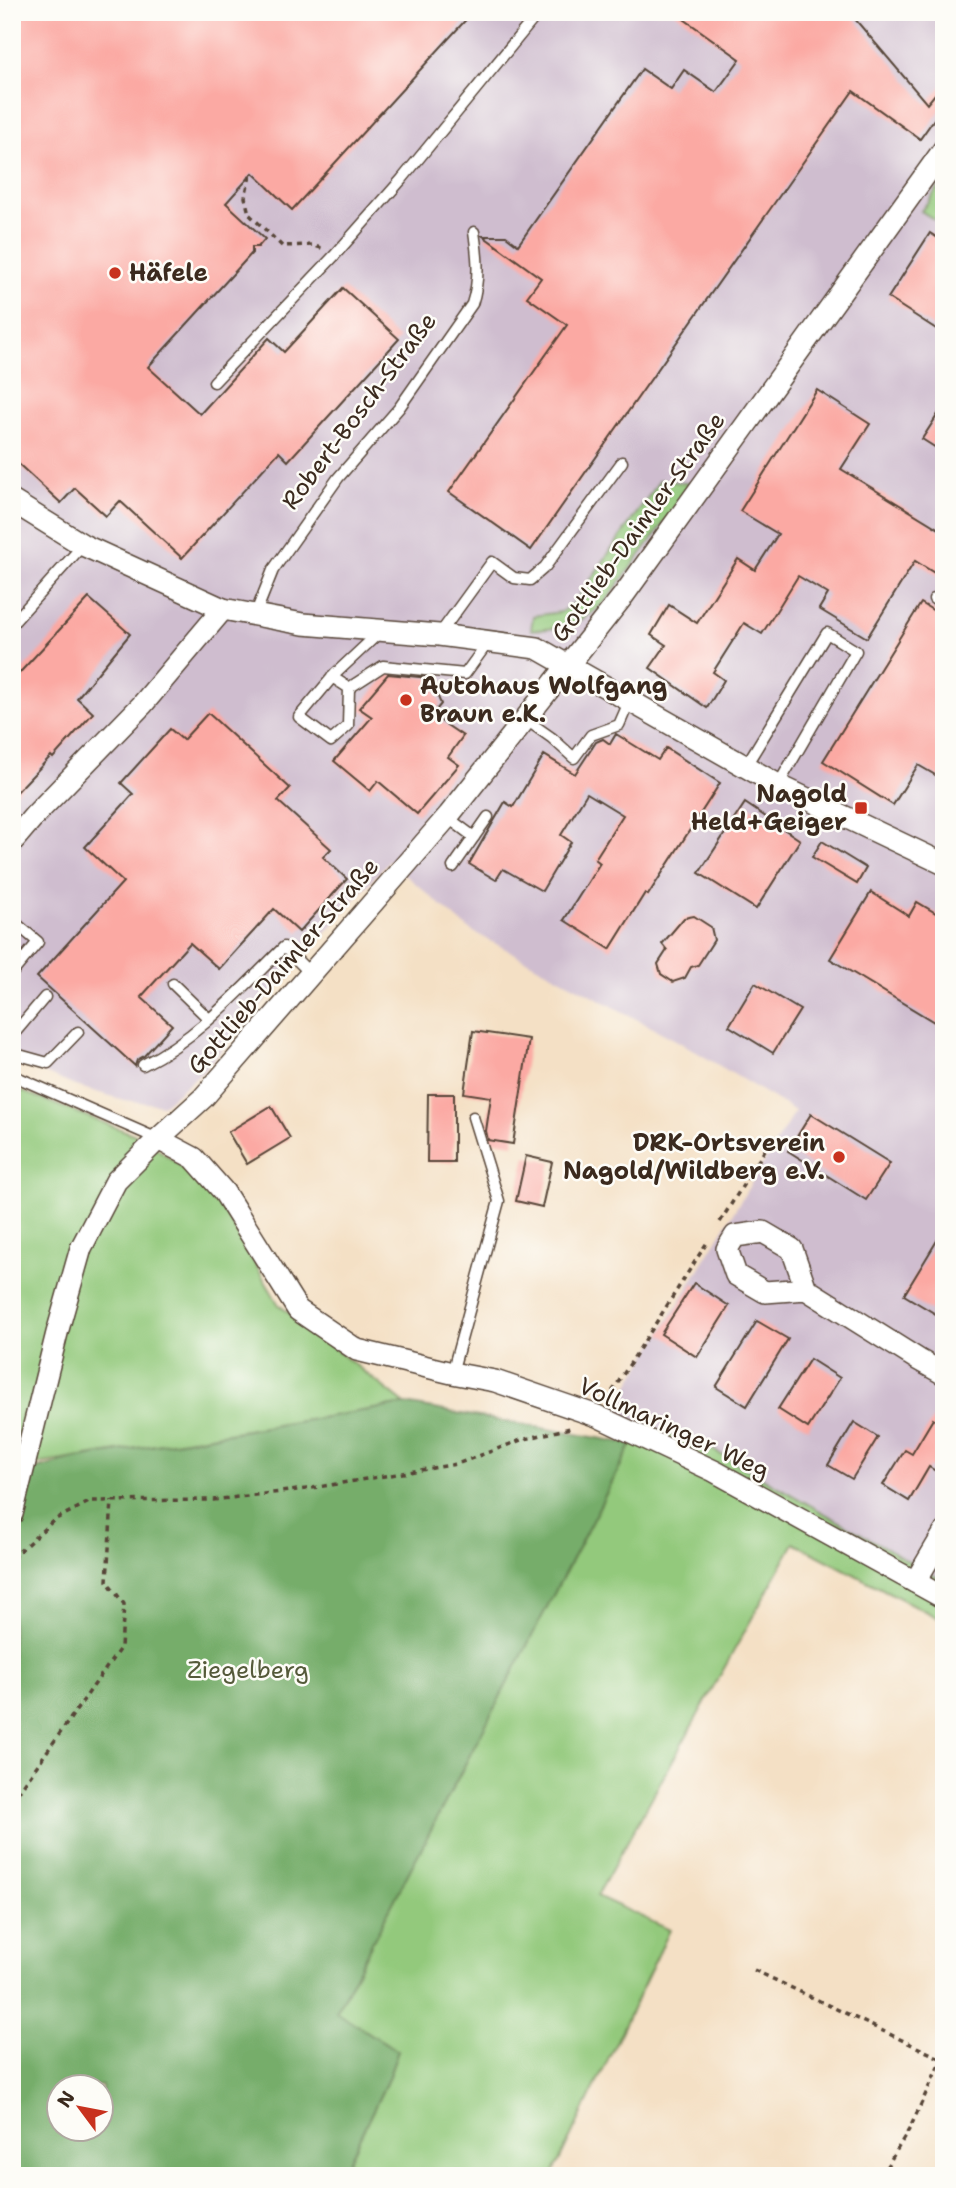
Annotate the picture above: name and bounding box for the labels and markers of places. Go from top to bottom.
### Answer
place label: Häfele [129,257,208,289]
marker: Häfele [107,265,123,281]
place label: Autohaus Wolfgang Braun e.K. [420,670,667,730]
marker: Autohaus Wolfgang Braun e.K. [398,692,414,708]
place label: Nagold Held+Geiger [691,778,847,838]
marker: Nagold Held+Geiger [853,800,869,816]
place label: DRK-Ortsverein Nagold/Wildberg e.V. [563,1127,825,1187]
marker: DRK-Ortsverein Nagold/Wildberg e.V. [831,1149,847,1165]

